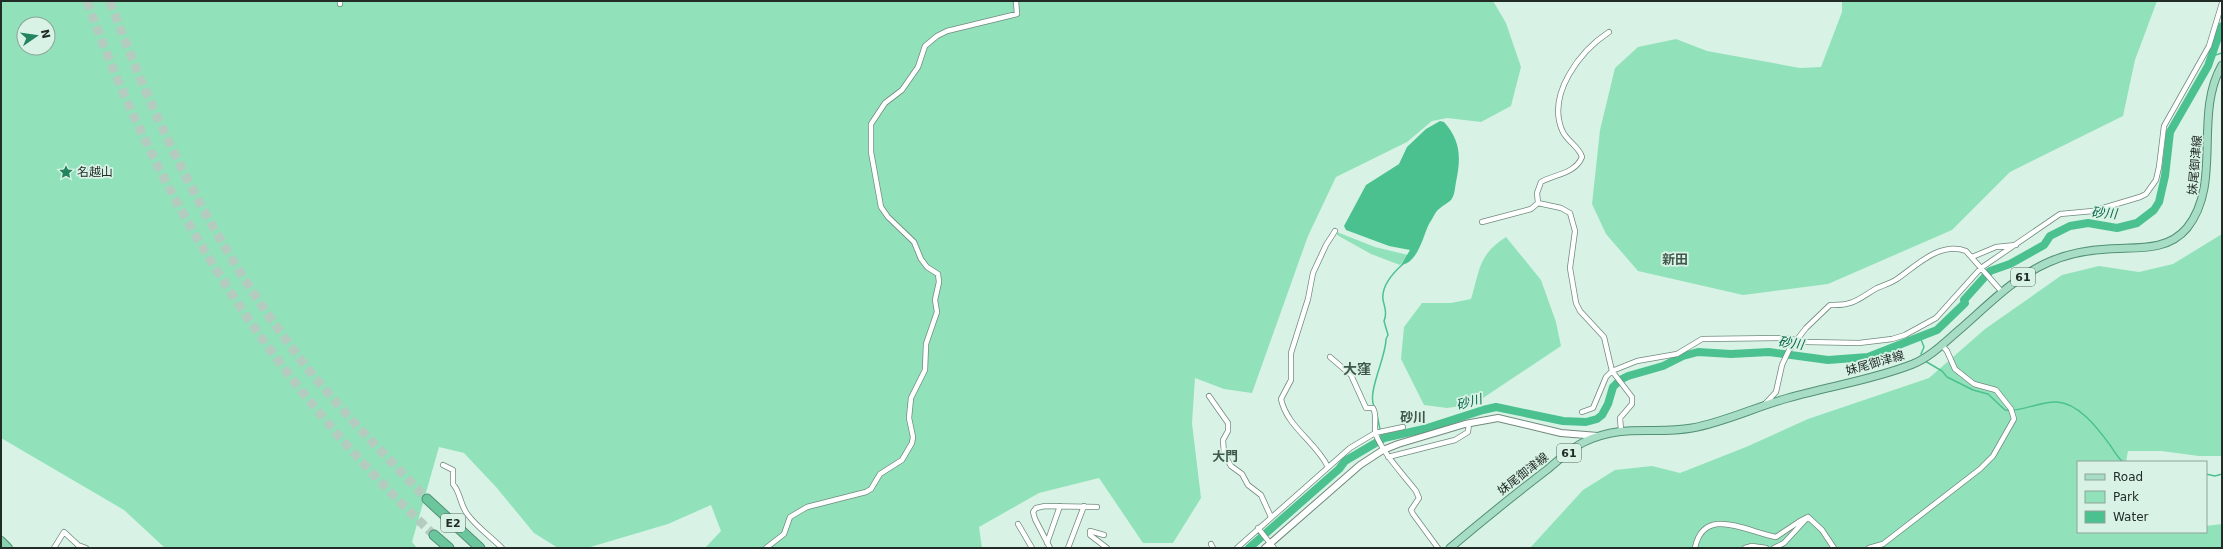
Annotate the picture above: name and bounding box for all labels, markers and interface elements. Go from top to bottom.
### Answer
north arrow [16,16,56,56]
text: N [38,28,53,40]
street label: 妹尾御津線 [2185,134,2205,196]
place icon: 名越山 [58,164,74,180]
place label: 名越山 [77,165,113,179]
water label: 砂川 [2091,205,2119,222]
district label: 新田 [1662,252,1688,267]
road number: 61 [2011,268,2035,286]
water label: 砂川 [1777,334,1807,353]
street label: 妹尾御津線 [1844,348,1906,378]
district label: 大窪 [1343,361,1371,377]
water label: 砂川 [1454,391,1485,413]
district label: 砂川 [1400,410,1426,425]
road number: 61 [1557,444,1581,462]
district label: 大門 [1212,449,1238,464]
street label: 妹尾御津線 [1495,450,1551,498]
legend [2077,461,2207,533]
text: Road [2113,470,2143,484]
text: Park [2113,490,2139,504]
text: Water [2113,510,2149,524]
road number: E2 [441,514,465,532]

